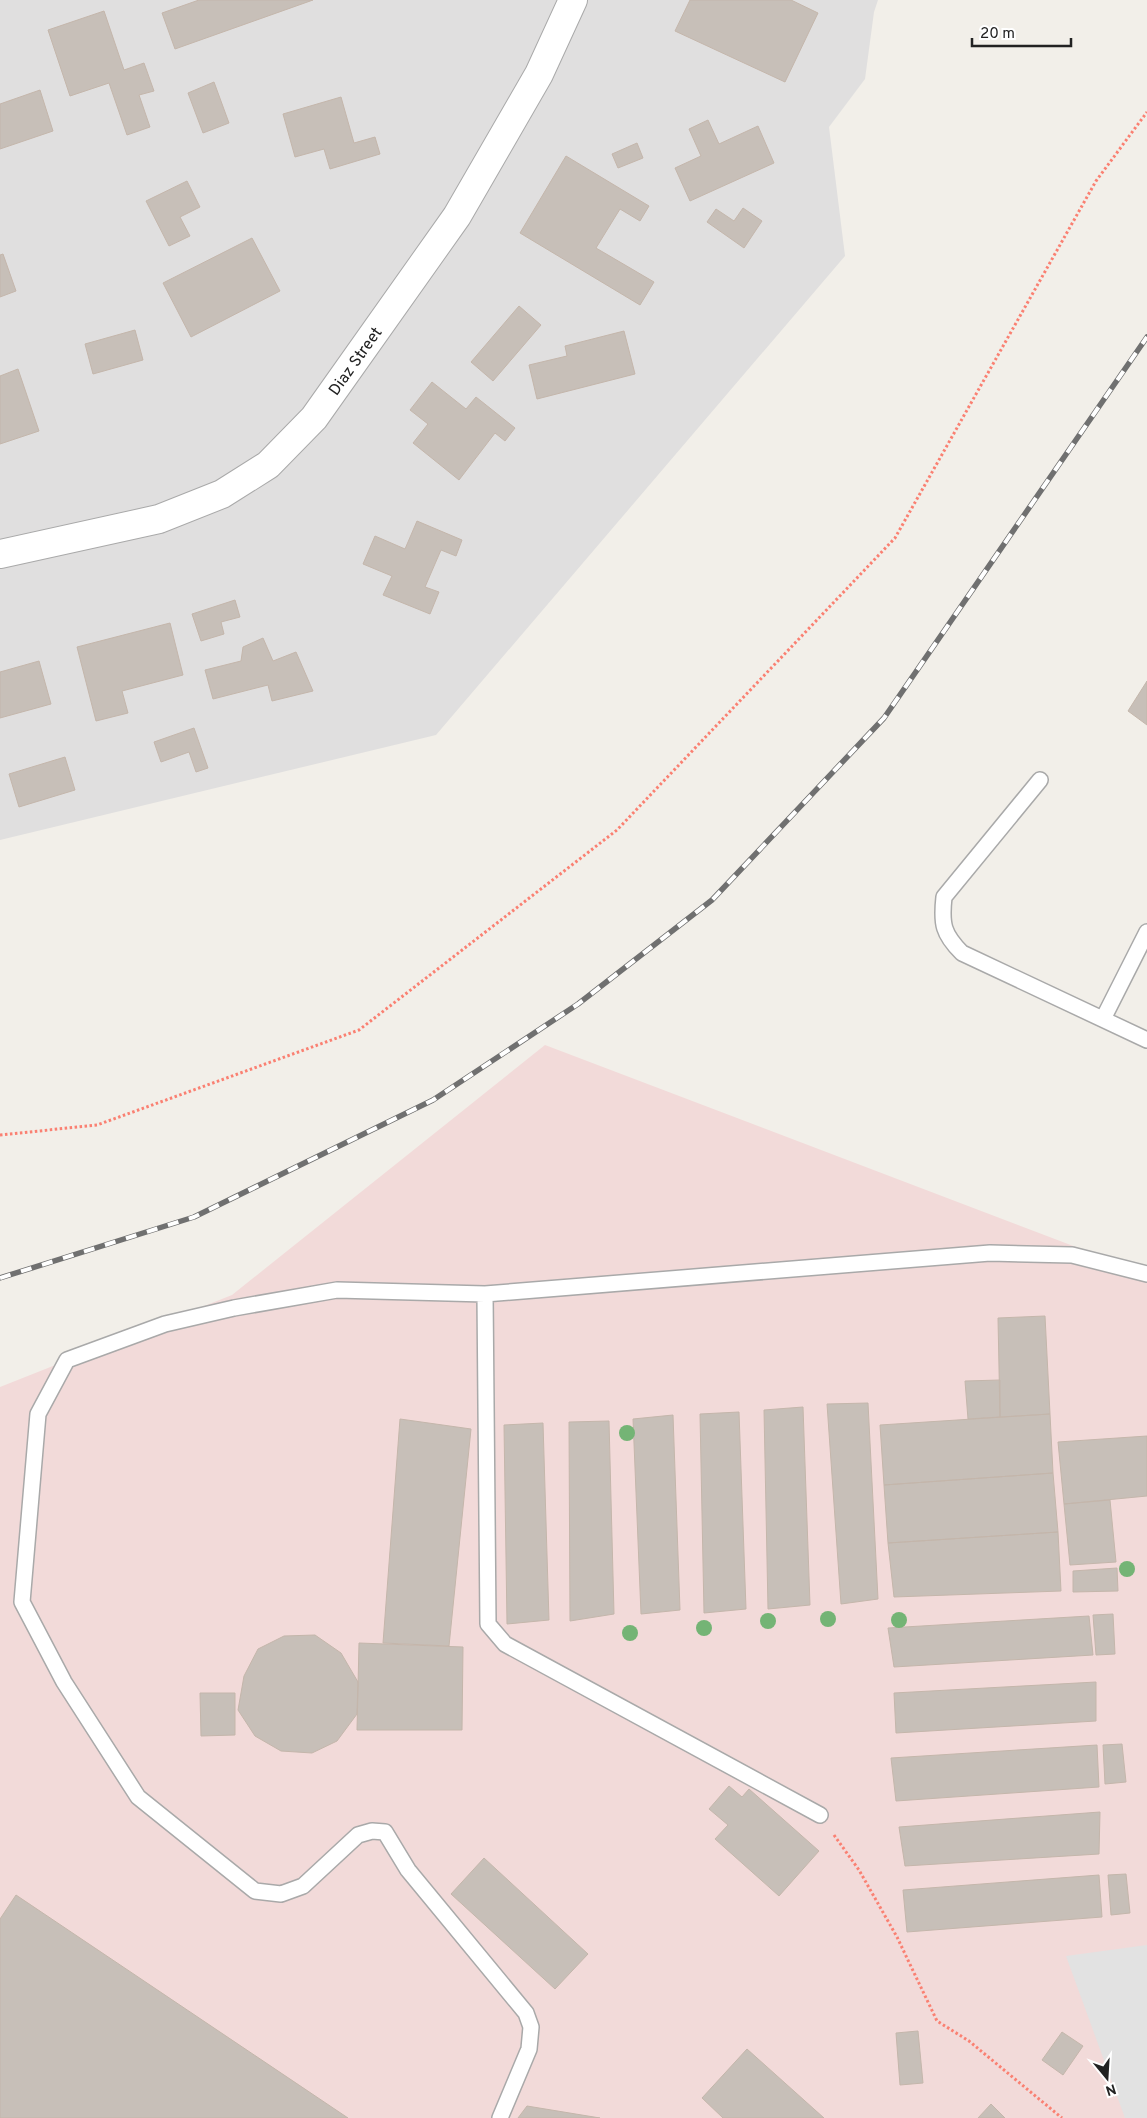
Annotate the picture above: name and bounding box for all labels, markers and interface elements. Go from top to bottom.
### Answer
scale bar [972,15,1071,47]
text: 20 m [980,25,1015,44]
street label: Diaz Street [325,324,387,400]
north arrow [1082,2053,1132,2103]
text: N [1103,2079,1118,2099]

